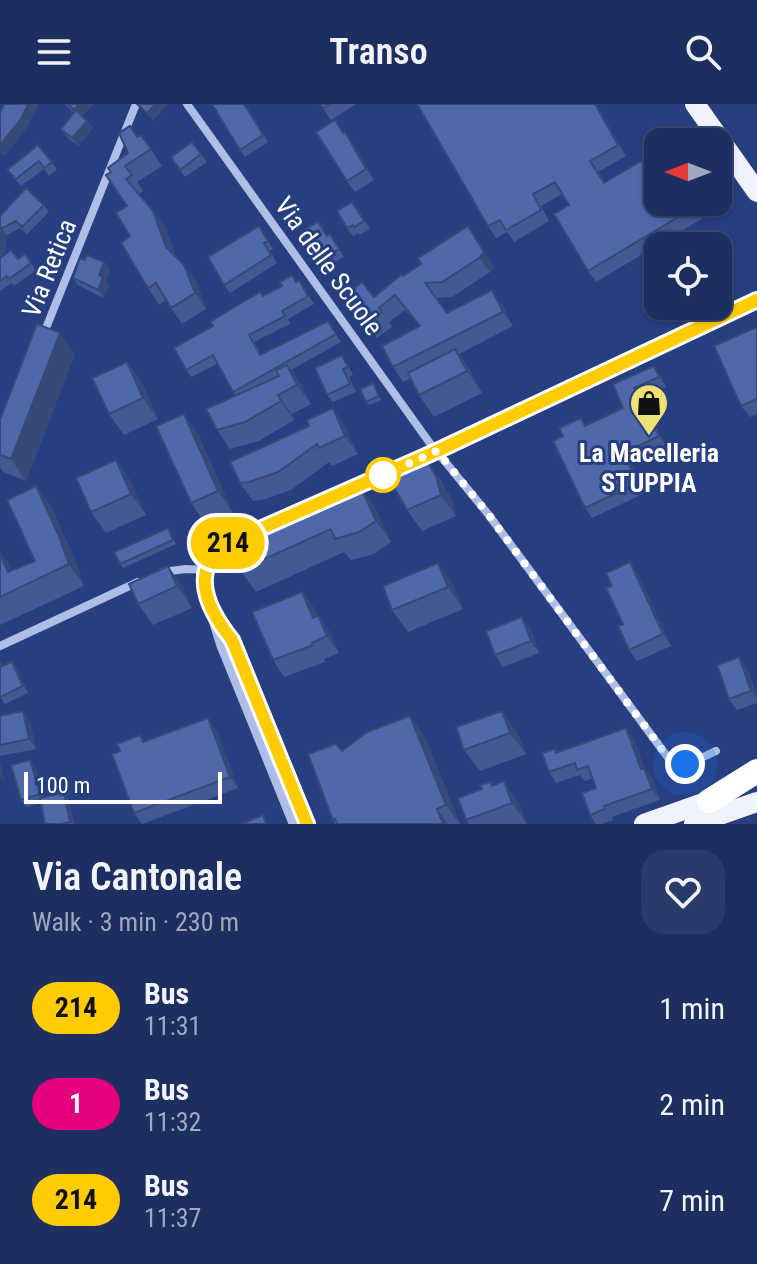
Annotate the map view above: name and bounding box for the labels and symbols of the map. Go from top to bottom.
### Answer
north arrow [644,128,732,216]
street label: Via delle Scuole [269,191,389,341]
street label: Via Retica [16,215,82,321]
shop icon: La Macelleria STUPPIA [628,382,670,437]
place label: La Macelleria STUPPIA [579,438,719,498]
unlabelled marker [366,458,400,492]
line badge: 214 [182,517,274,569]
your location [665,744,705,784]
scale bar [24,768,222,804]

